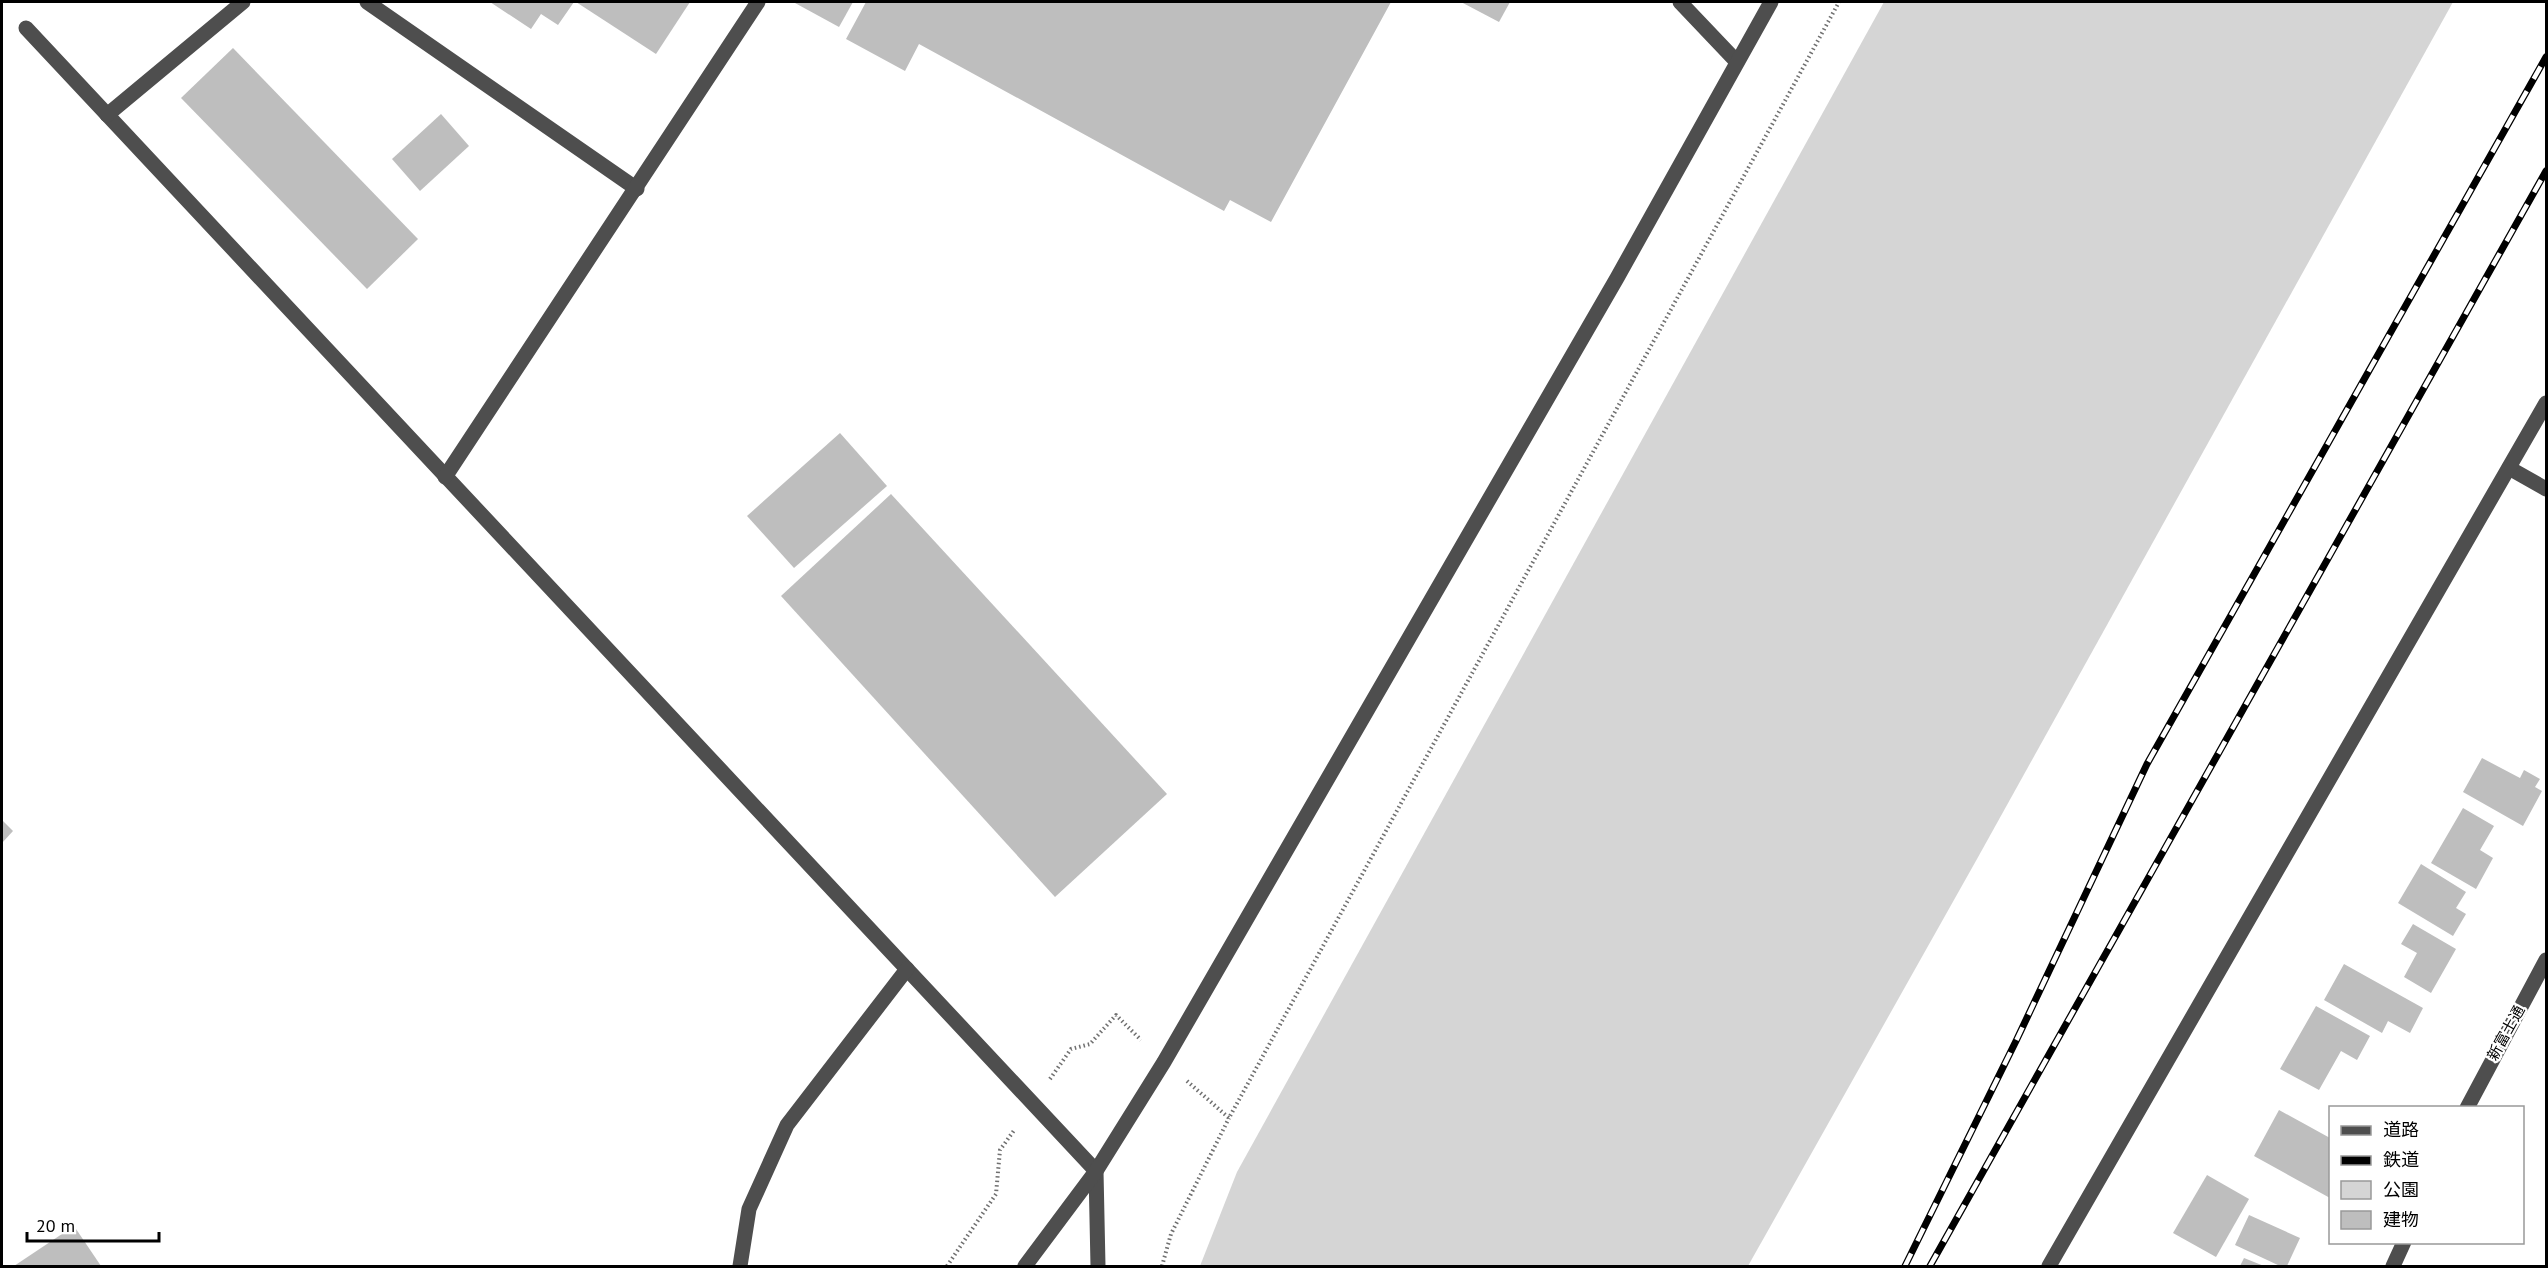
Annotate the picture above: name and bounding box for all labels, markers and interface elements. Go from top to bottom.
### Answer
street label: 新富士通 [2483,1002,2528,1064]
legend [2329,1106,2524,1244]
text: 道路 [2383,1118,2419,1141]
text: 鉄道 [2383,1148,2419,1171]
text: 公園 [2383,1178,2419,1201]
scale bar [27,1205,159,1243]
text: 建物 [2383,1208,2419,1231]
text: 20 m [36,1214,75,1237]

